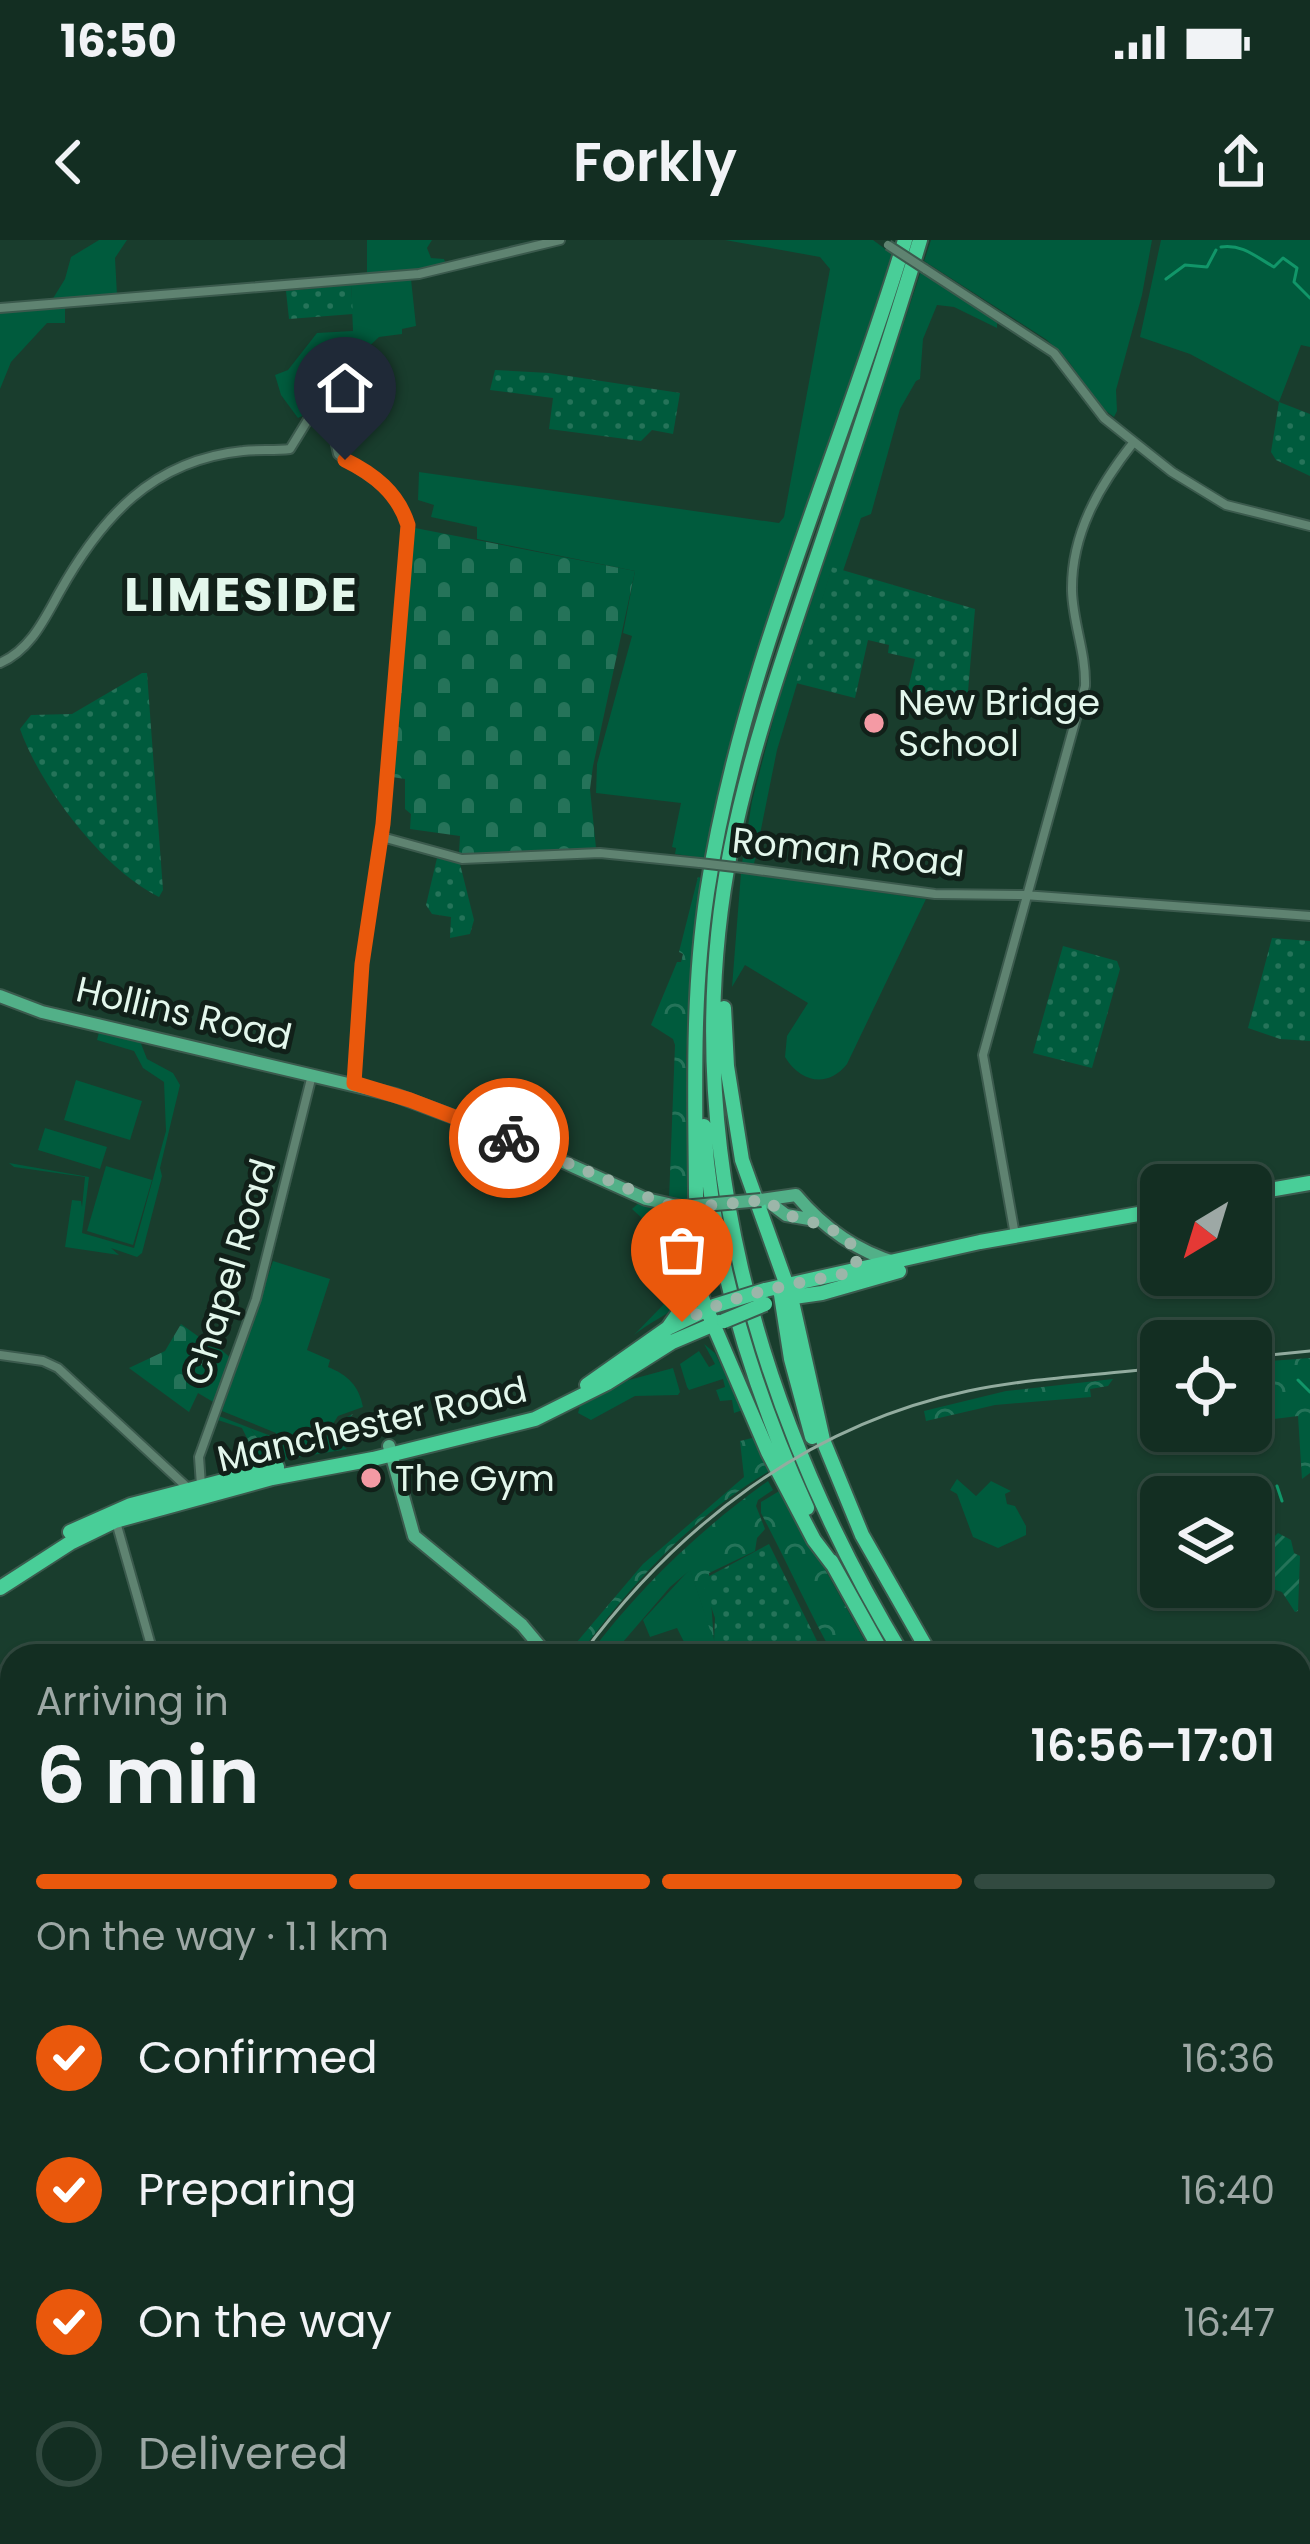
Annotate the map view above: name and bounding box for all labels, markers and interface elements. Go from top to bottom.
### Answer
text: 16:50 [60,10,177,73]
text: Forkly [573,124,737,200]
icon: back [36,129,102,195]
icon: share [1208,129,1274,195]
pin [294,337,396,460]
icon: home [312,355,378,421]
district label: LIMESIDE [124,561,360,628]
place label: New Bridge School [898,677,1100,769]
marker: New Bridge School [861,710,887,736]
street label: Roman Road [730,814,966,890]
street label: Hollins Road [71,963,297,1063]
courier [449,1078,569,1198]
icon: bike [476,1105,542,1171]
street label: Chapel Road [171,1153,289,1391]
north arrow [1140,1164,1272,1296]
map controls [1140,1164,1272,1608]
pin [631,1199,733,1322]
icon: bag [649,1217,715,1283]
button: locate [1140,1320,1272,1452]
street label: Manchester Road [212,1364,532,1484]
place label: The Gym [395,1453,555,1504]
marker: The Gym [358,1465,384,1491]
button: layers [1140,1476,1272,1608]
text: Arriving in [36,1674,229,1729]
text: 16:56–17:01 [1031,1714,1275,1777]
text: 6 min [36,1721,259,1830]
text: On the way · 1.1 km [36,1909,389,1964]
icon: check [36,2025,102,2091]
text: Confirmed [138,2026,378,2089]
text: 16:36 [1182,2031,1275,2086]
icon: check [36,2157,102,2223]
text: Preparing [138,2158,357,2221]
text: 16:40 [1180,2163,1275,2218]
icon: check [36,2289,102,2355]
text: On the way [138,2290,392,2353]
text: 16:47 [1184,2295,1275,2350]
text: Delivered [138,2422,348,2485]

